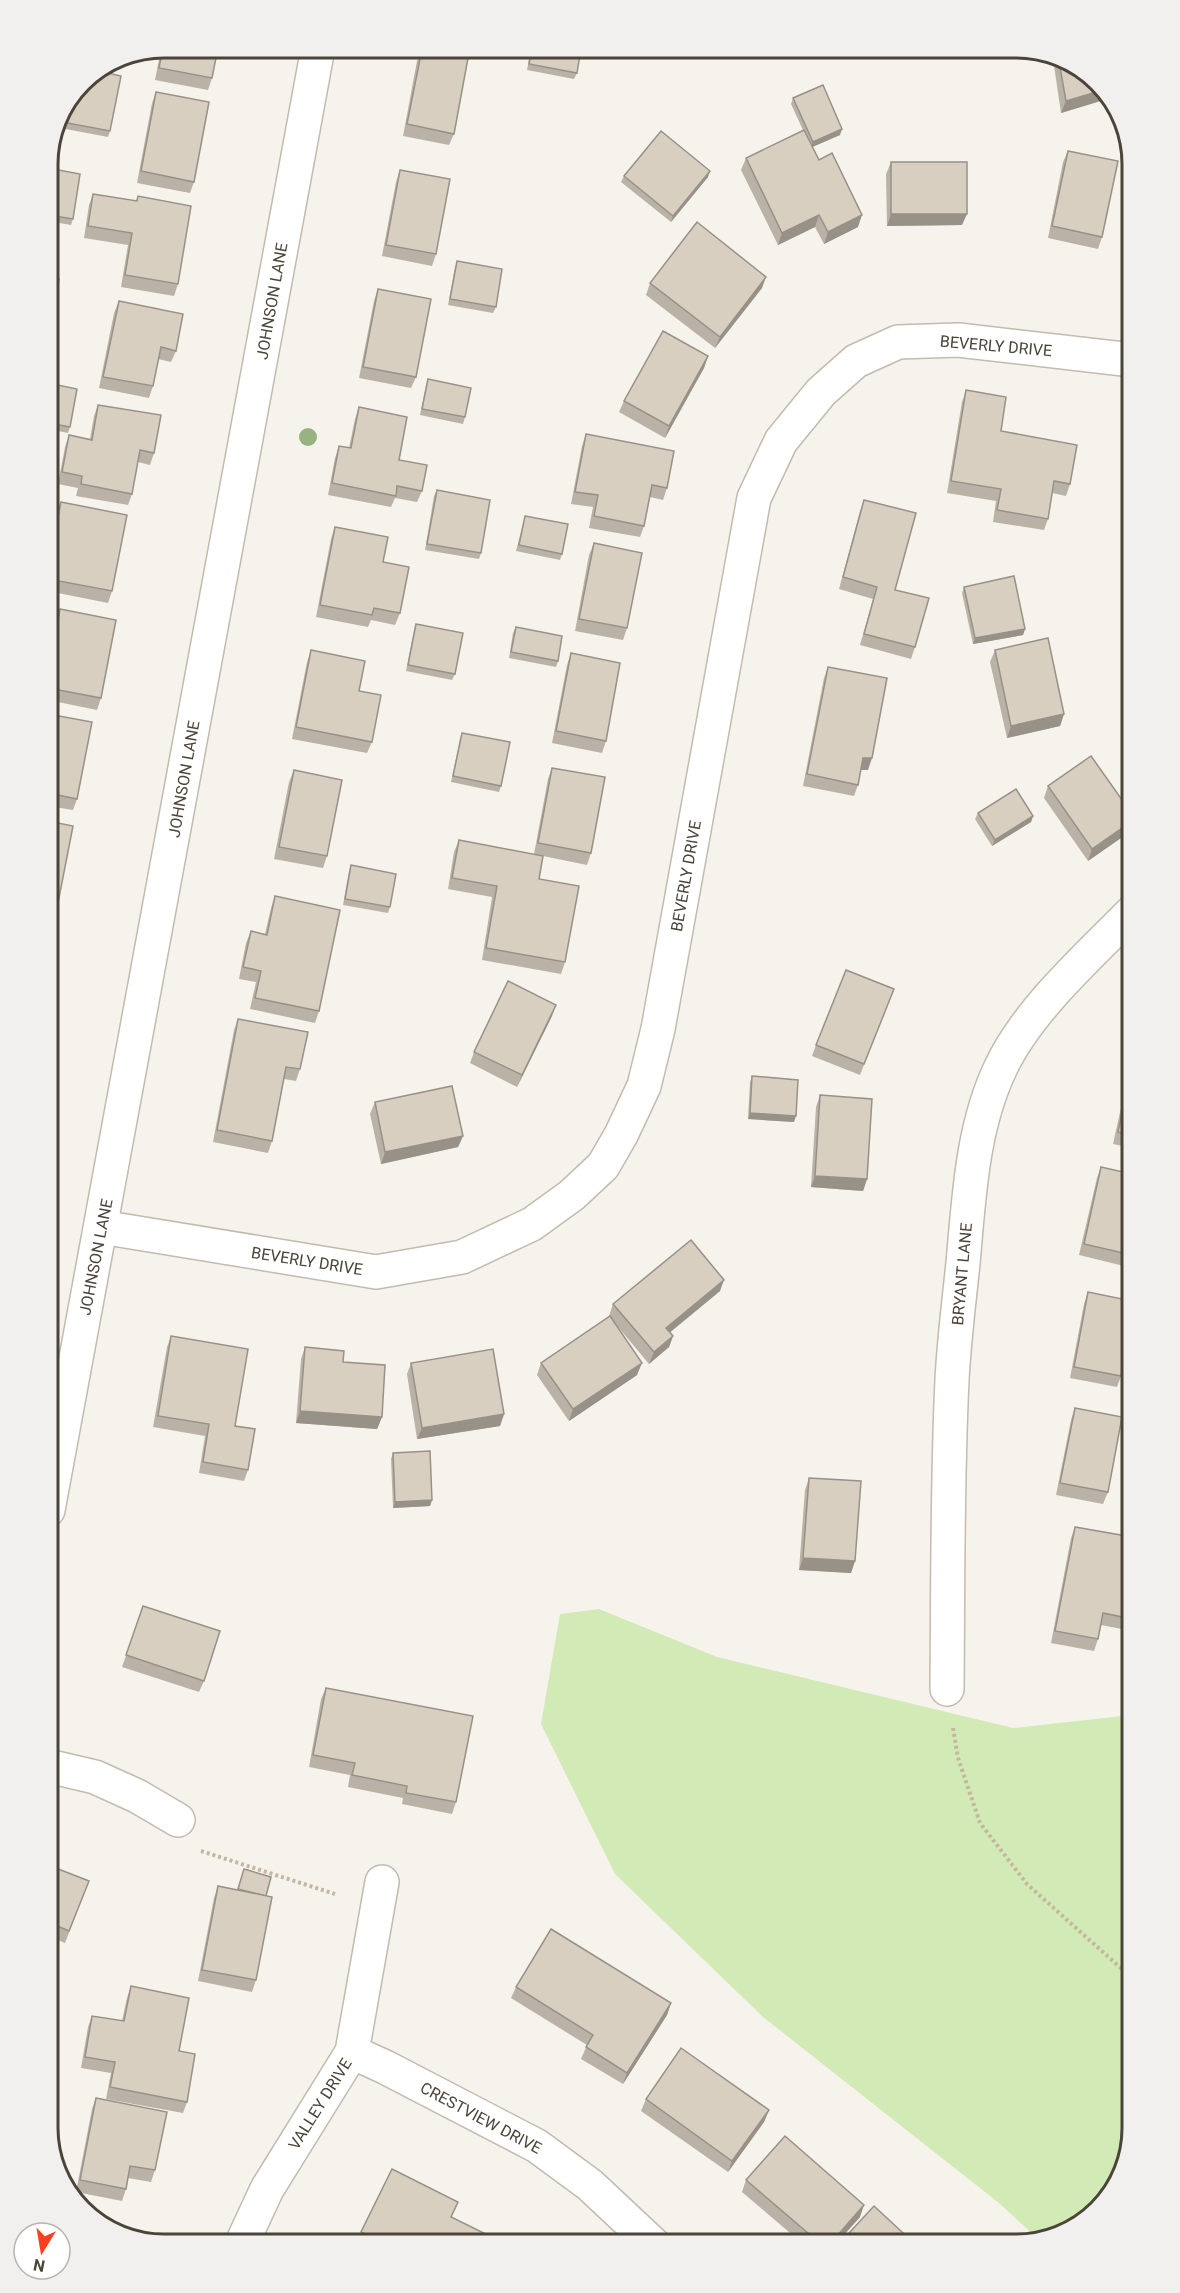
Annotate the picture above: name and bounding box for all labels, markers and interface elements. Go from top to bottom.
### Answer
street label: JOHNSON LANE [252,241,292,361]
street label: BEVERLY DRIVE [939,332,1053,360]
street label: JOHNSON LANE [164,719,204,839]
street label: BEVERLY DRIVE [667,819,705,933]
street label: JOHNSON LANE [75,1197,117,1317]
street label: BRYANT LANE [948,1222,976,1326]
street label: BEVERLY DRIVE [250,1243,364,1279]
street label: VALLEY DRIVE [284,2055,356,2153]
street label: CRESTVIEW DRIVE [417,2078,545,2158]
north arrow [12,2221,72,2281]
text: N [32,2255,47,2276]

